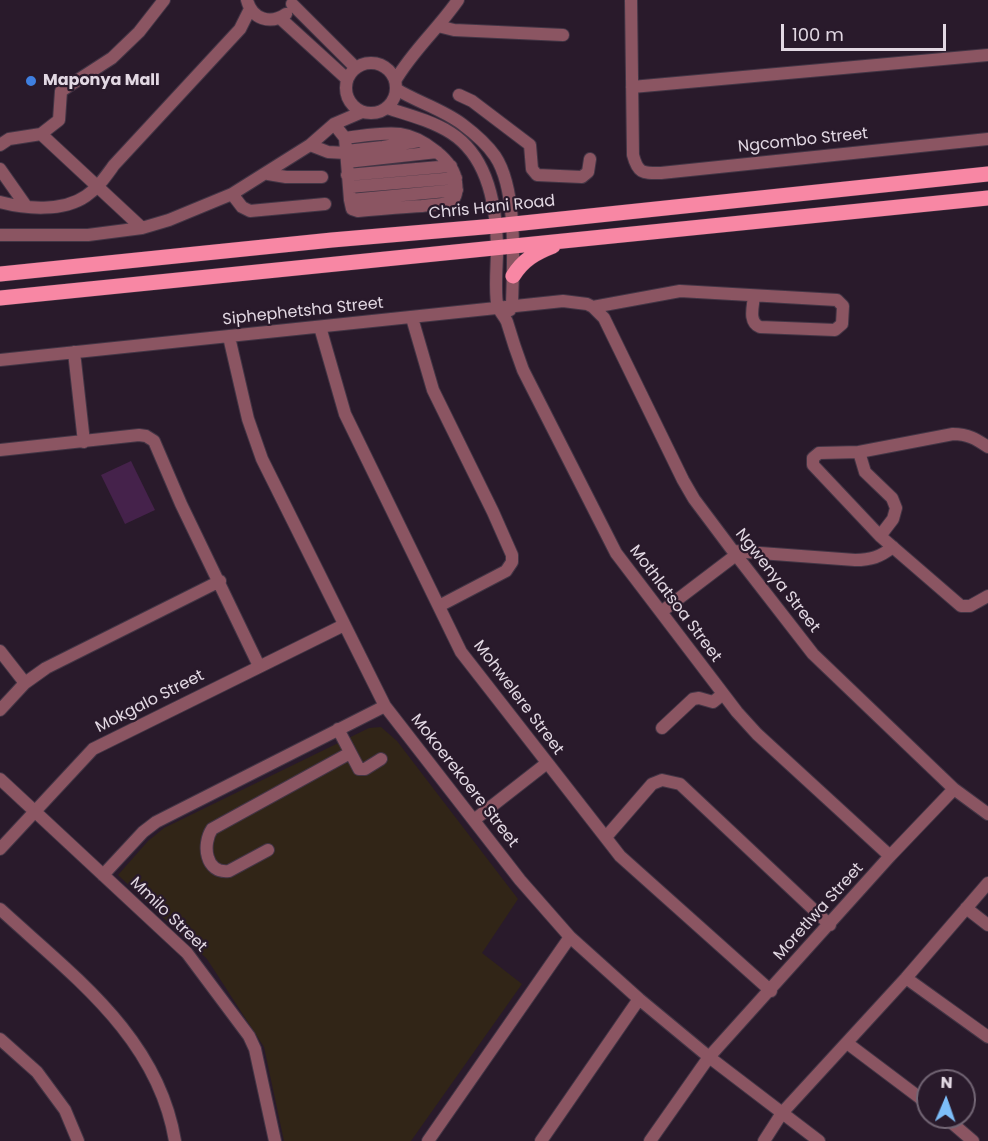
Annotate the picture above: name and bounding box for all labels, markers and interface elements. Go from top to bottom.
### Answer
scale bar [784,12,949,50]
text: 100 m [792,22,844,47]
place label: Maponya Mall [43,71,160,91]
marker: Maponya Mall [24,74,38,88]
street label: Ngcombo Street [737,125,869,157]
street label: Chris Hani Road [428,192,556,224]
street label: Siphephetsha Street [222,294,384,330]
street label: Ngwenya Street [731,525,823,637]
street label: Mothlatsoa Street [625,542,725,666]
street label: Mohwelere Street [469,637,567,759]
street label: Mokgalo Street [93,666,207,738]
street label: Mokoerekoere Street [406,711,522,851]
street label: Moretlwa Street [770,859,868,965]
street label: Mmilo Street [126,874,210,956]
north arrow [916,1069,976,1129]
text: N [940,1071,953,1094]

